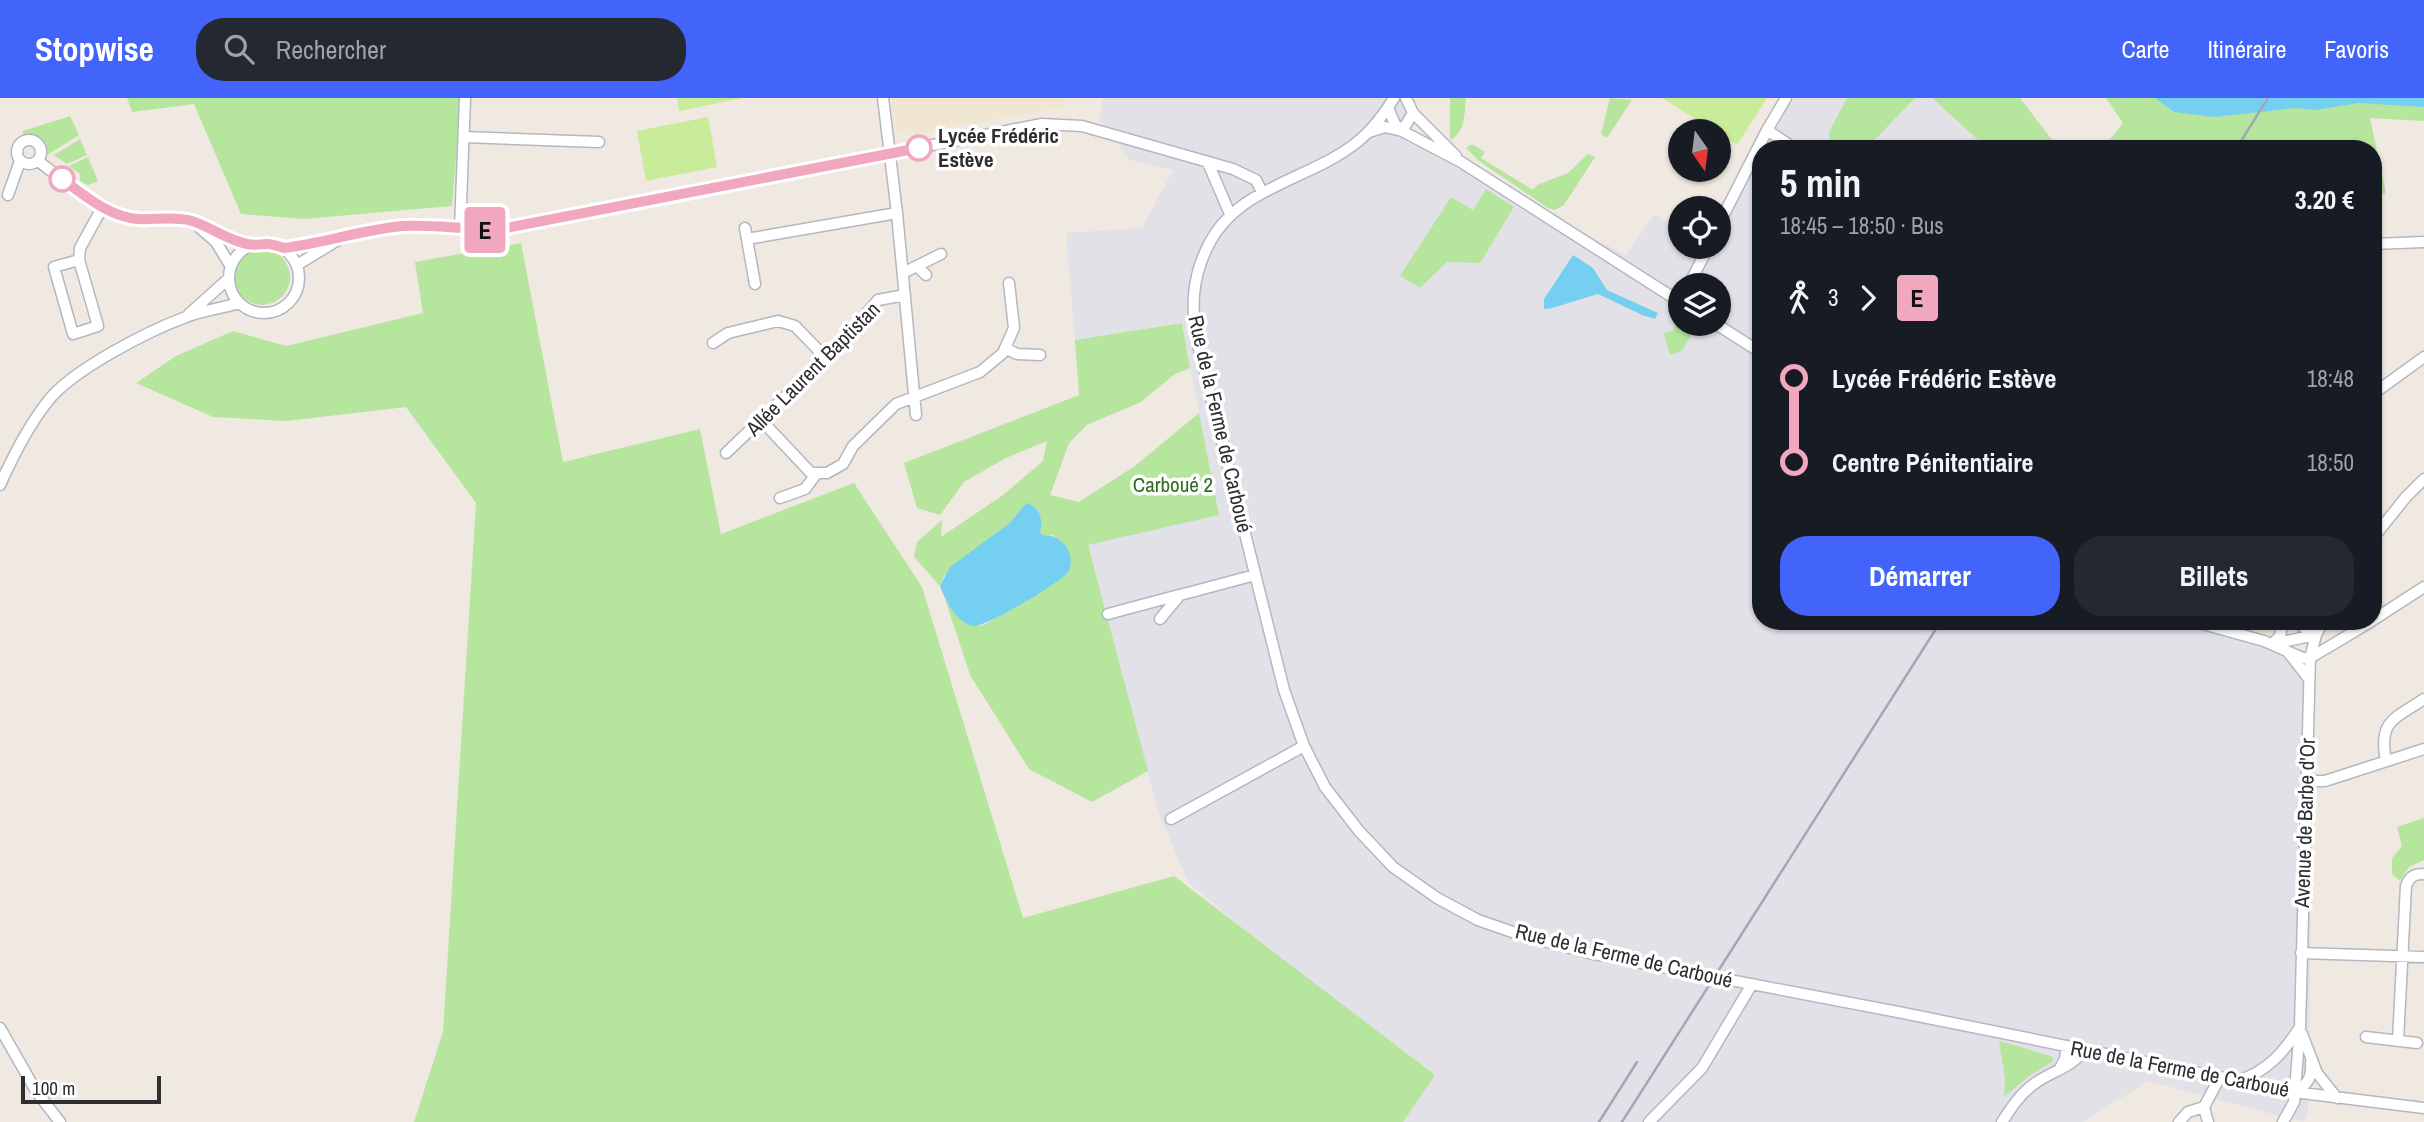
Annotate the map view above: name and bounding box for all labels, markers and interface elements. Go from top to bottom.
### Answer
search box [196,18,686,81]
text: Stopwise [35,27,154,71]
icon: search [220,30,258,68]
text: Rechercher [276,32,386,67]
text: Carte [2121,33,2170,65]
text: Itinéraire [2208,33,2286,65]
text: Favoris [2324,33,2389,65]
north arrow [1668,119,1731,182]
map controls [1668,119,1731,336]
place label: Lycée Frédéric Estève [938,121,1059,174]
marker: Lycée Frédéric Estève [906,135,932,161]
text: 5 min [1780,158,1861,209]
unlabelled marker [49,166,75,192]
text: 3.20 € [2295,182,2354,217]
button: locate [1668,196,1731,259]
line badge: E [462,207,508,253]
text: 18:45 – 18:50 · Bus [1780,210,1944,241]
text: E [478,214,492,246]
button: layers [1668,273,1731,336]
icon: walk [1780,279,1818,317]
icon: forward [1849,279,1887,317]
text: 3 [1828,282,1839,313]
text: E [1911,282,1924,314]
street label: Allée Laurent Baptistan [738,295,886,443]
street label: Rue de la Ferme de Carboué [1181,312,1260,535]
text: Lycée Frédéric Estève [1832,361,2056,396]
text: 18:48 [2307,363,2354,394]
text: Centre Pénitentiaire [1832,445,2033,480]
text: 18:50 [2307,447,2354,478]
park label: Carboué 2 [1133,470,1213,499]
button: Démarrer [1780,536,2060,616]
button: Billets [2074,536,2354,616]
street label: Avenue de Barbe d'Or [2287,737,2322,909]
street label: Rue de la Ferme de Carboué [1513,916,1736,995]
street label: Rue de la Ferme de Carboué [2068,1033,2292,1104]
scale bar [21,1073,161,1105]
text: 100 m [32,1075,75,1101]

